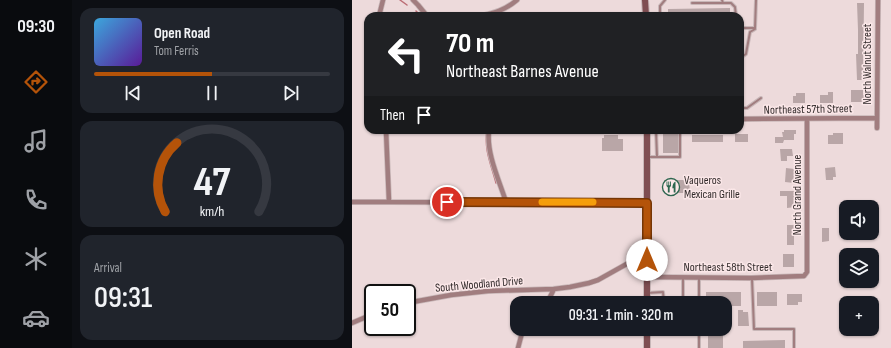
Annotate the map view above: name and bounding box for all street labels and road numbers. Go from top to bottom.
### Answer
street label: North Walnut Street [860,23,875,104]
street label: Northeast 57th Street [764,101,853,118]
street label: North Grand Avenue [790,154,805,235]
street label: Northeast 58th Street [684,260,773,275]
street label: South Woodland Drive [434,273,524,296]

